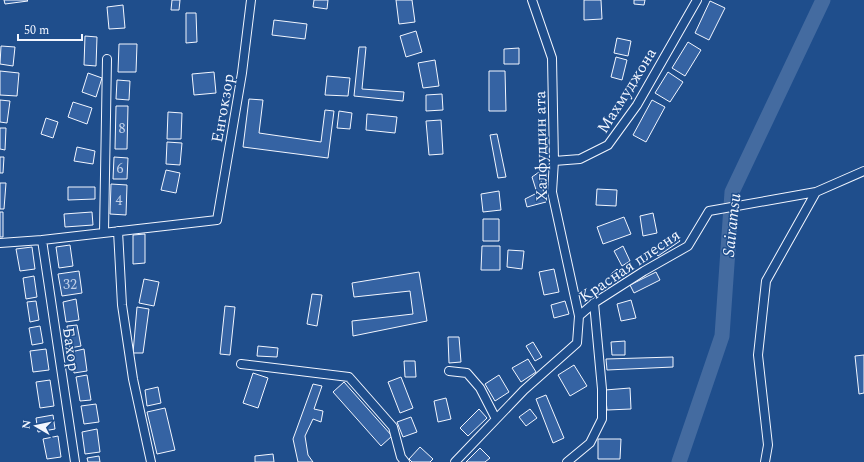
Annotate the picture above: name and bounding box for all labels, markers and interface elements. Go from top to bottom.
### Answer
scale bar [18,16,82,42]
text: 50 m [24,21,49,40]
street label: Махмуджона [591,43,663,138]
street label: Енгокзор [205,72,241,145]
street label: Халфуддин ата [528,90,554,201]
house number: 8 [119,118,126,139]
house number: 6 [117,158,124,179]
house number: 4 [116,190,123,211]
water label: Sairamsu [716,192,748,258]
street label: Красная плесня [574,223,685,309]
house number: 32 [63,274,77,295]
street label: Бахор [56,326,86,373]
north arrow [16,406,56,446]
text: N [18,419,36,430]

